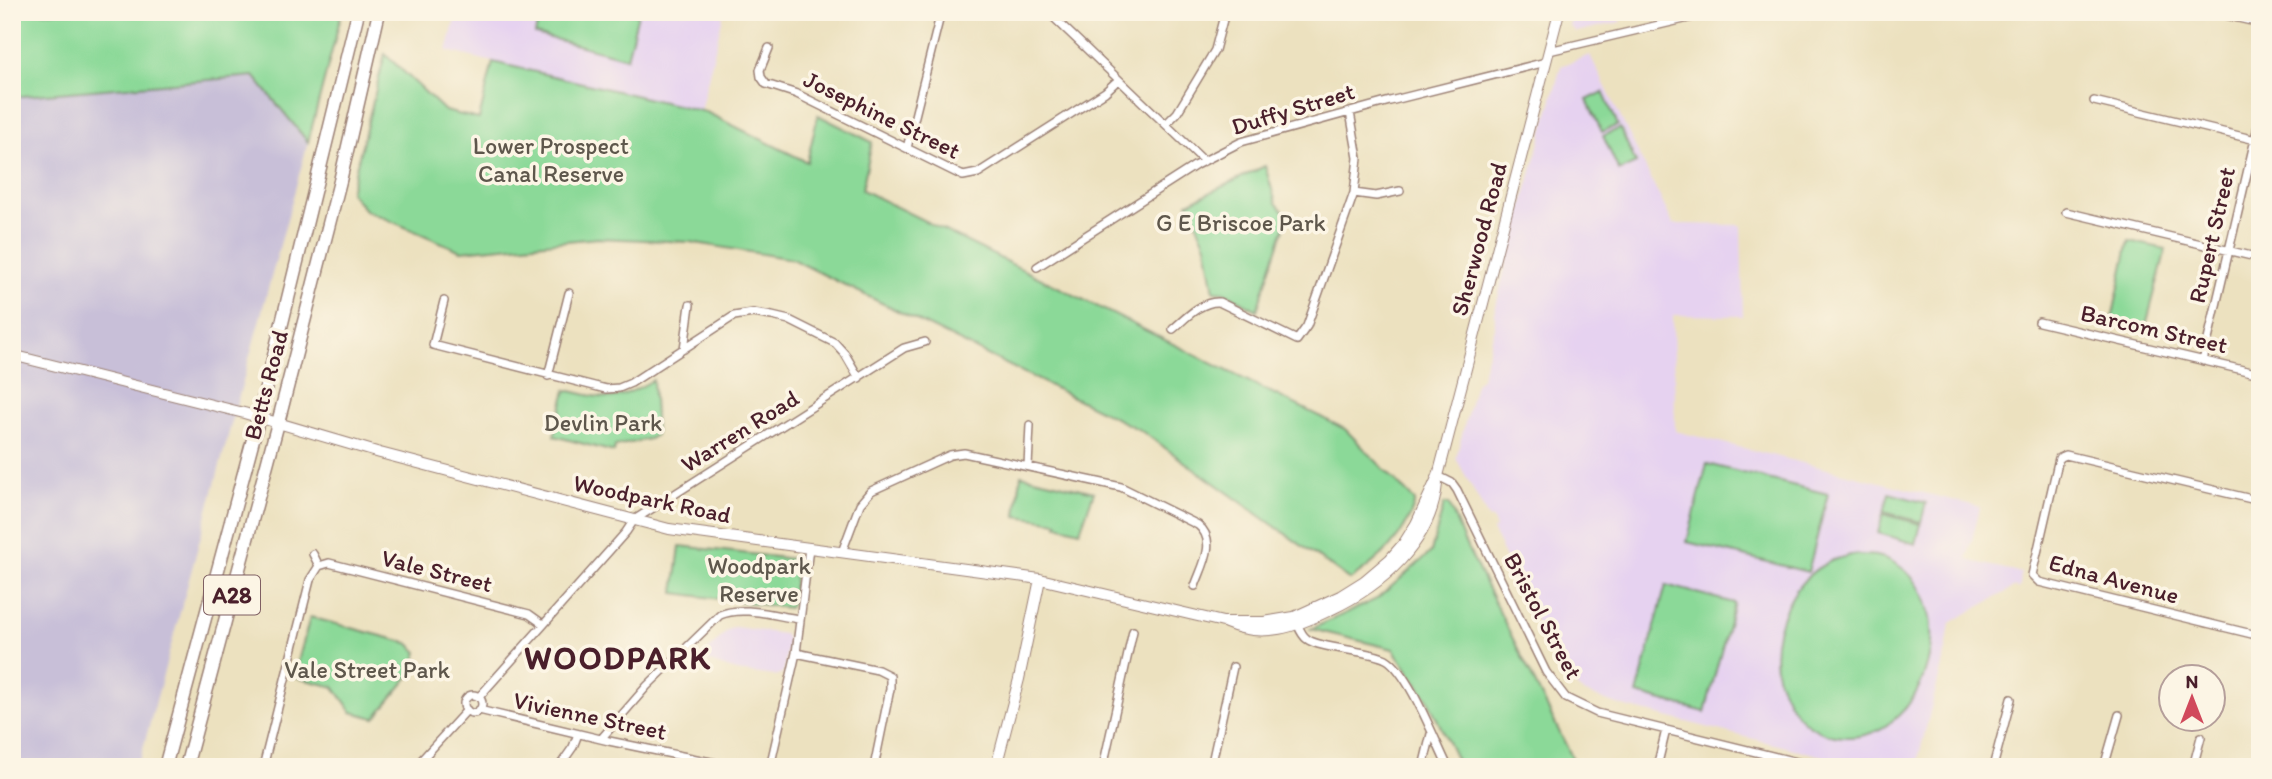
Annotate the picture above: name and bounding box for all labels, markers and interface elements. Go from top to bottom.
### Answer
street label: Josephine Street [799,64,965,165]
street label: Duffy Street [1228,76,1358,141]
park label: Lower Prospect Canal Reserve [473,131,629,188]
street label: Sherwood Road [1444,159,1513,319]
street label: Rupert Street [2182,164,2241,306]
park label: G E Briscoe Park [1156,208,1326,237]
street label: Barcom Street [2078,298,2230,359]
street label: Betts Road [237,327,294,443]
street label: Warren Road [675,383,804,478]
park label: Devlin Park [544,408,662,437]
street label: Woodpark Road [571,468,734,529]
street label: Vale Street [379,543,496,598]
street label: Bristol Street [1498,547,1589,684]
street label: Edna Avenue [2046,547,2182,610]
park label: Woodpark Reserve [707,551,811,608]
road number: A28 [204,576,260,614]
district label: WOODPARK [524,639,712,677]
park label: Vale Street Park [284,655,450,684]
north arrow [2156,664,2226,734]
text: N [2186,670,2198,693]
street label: Vivienne Street [511,685,669,746]

